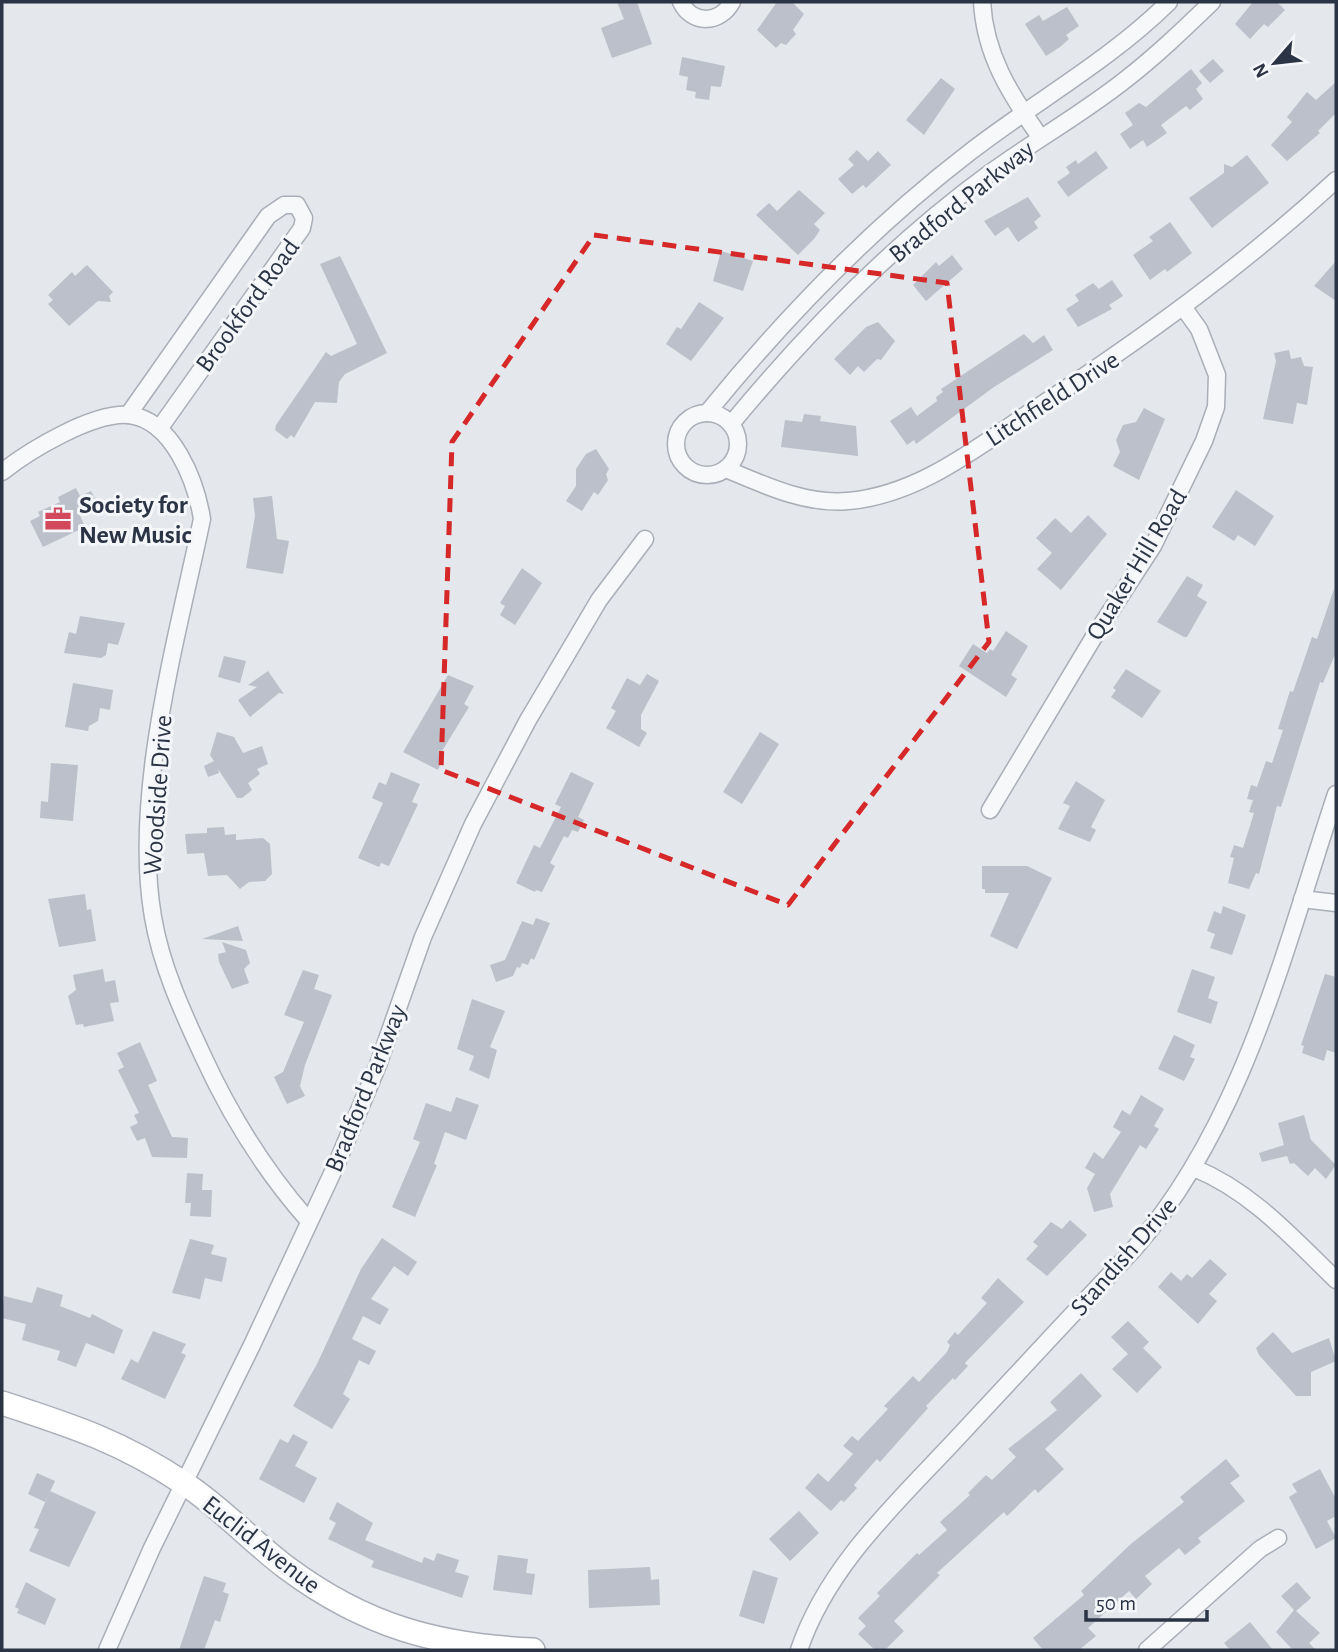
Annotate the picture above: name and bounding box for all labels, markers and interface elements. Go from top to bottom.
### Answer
north arrow [1240,28,1310,98]
text: N [1250,60,1273,81]
street label: Bradford Parkway [884,136,1039,268]
street label: Brookford Road [191,234,305,377]
street label: Litchfield Drive [981,346,1124,451]
street label: Quaker Hill Road [1082,485,1192,644]
place label: Society for New Music [79,492,192,548]
office icon: Society for New Music [43,504,73,534]
street label: Woodside Drive [139,714,177,876]
street label: Bradford Parkway [321,1001,411,1176]
street label: Standish Drive [1066,1193,1182,1321]
street label: Euclid Avenue [198,1491,325,1599]
scale bar [1086,1578,1207,1622]
text: 50 m [1096,1593,1136,1614]

